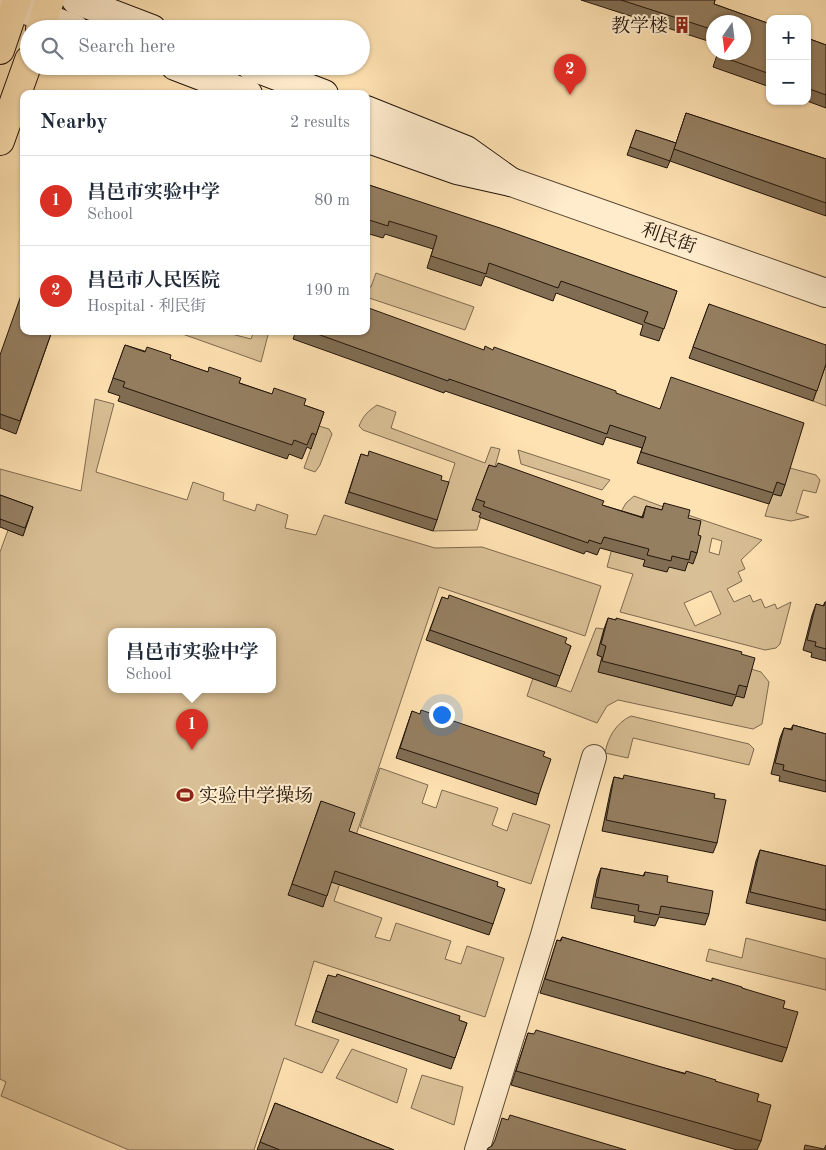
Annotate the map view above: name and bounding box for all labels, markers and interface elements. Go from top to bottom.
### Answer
place label: 教学楼 [611,15,668,37]
building icon: 教学楼 [672,15,692,35]
north arrow [706,15,751,60]
map controls [766,15,811,105]
button: + [766,15,811,60]
search box [20,20,370,75]
icon: search [38,34,66,62]
text: Search here [78,38,175,57]
pin: 2 [554,54,586,95]
button: − [766,60,811,105]
text: Nearby [40,112,108,133]
text: 2 results [290,115,350,131]
text: 昌邑市实验中学 [87,184,220,203]
text: 1 [51,193,61,209]
text: 80 m [314,193,350,209]
text: School [87,207,133,223]
street label: 利民街 [638,219,699,258]
text: 昌邑市人民医院 [87,272,220,291]
text: 2 [51,283,61,299]
text: 190 m [305,283,350,299]
text: Hospital · 利民街 [87,299,206,315]
popup [108,628,276,693]
text: 昌邑市实验中学 [125,644,259,663]
text: School [125,667,171,683]
your location [429,702,455,728]
pin: 1 [176,709,208,750]
sports icon: 实验中学操场 [175,785,195,805]
place label: 实验中学操场 [199,785,313,807]

